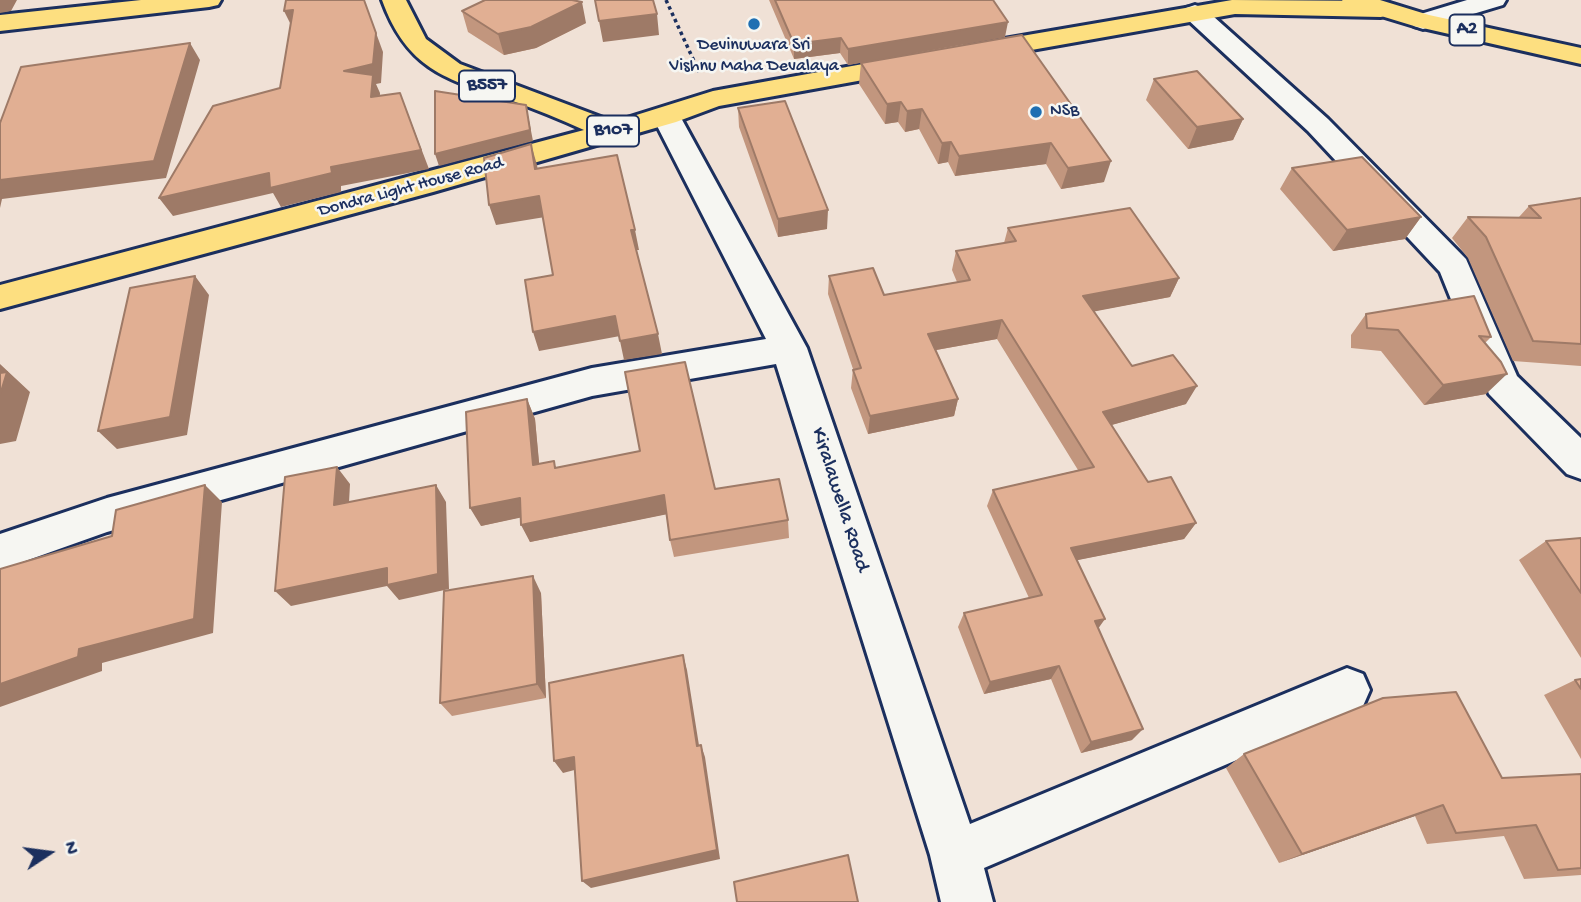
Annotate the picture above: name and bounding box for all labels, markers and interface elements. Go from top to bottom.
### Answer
road number: A2 [1450,14,1484,46]
marker: Devinuwara Sri Vishnu Maha Devalaya [746,16,762,32]
place label: Devinuwara Sri Vishnu Maha Devalaya [669,35,839,78]
road number: B557 [459,71,515,102]
place label: NSB [1050,101,1079,123]
marker: NSB [1028,104,1044,120]
road number: B107 [587,116,639,146]
street label: Dondra Light House Road [316,153,506,223]
street label: Kiralawella Road [804,425,874,575]
north arrow [14,818,84,888]
text: N [57,840,83,857]

